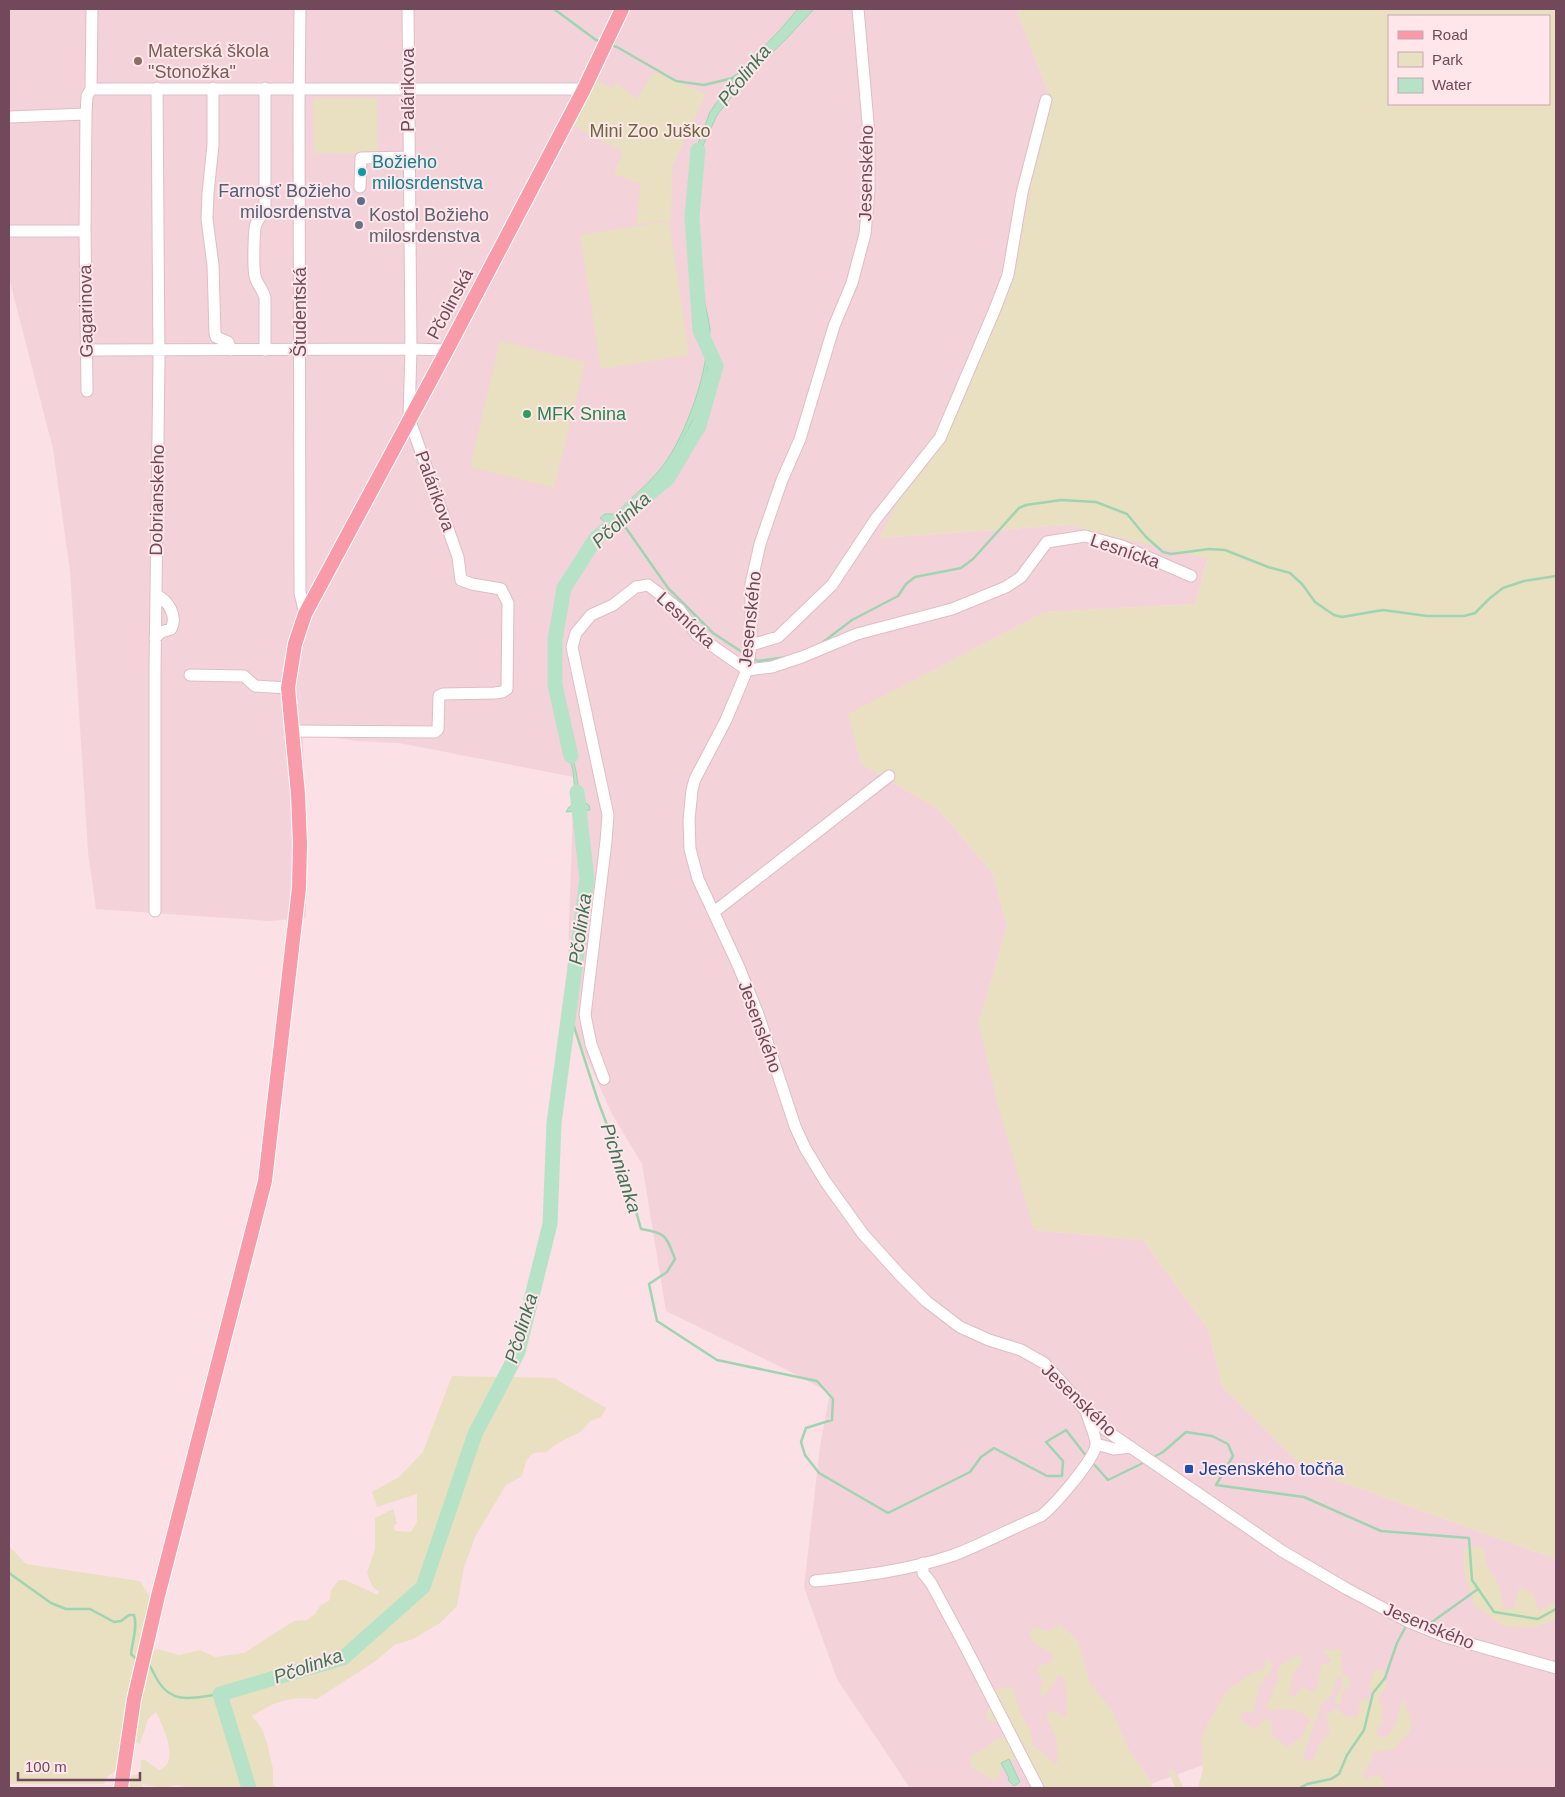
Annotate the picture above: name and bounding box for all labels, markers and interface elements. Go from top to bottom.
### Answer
legend [1388,15,1550,105]
text: Road [1432,26,1468,43]
water label: Pčolinka [713,40,775,110]
place label: Materská škola "Stonožka" [148,41,270,82]
street label: Palárikova [398,47,418,132]
text: Park [1432,51,1463,68]
marker: Materská škola "Stonožka" [132,55,144,67]
text: Water [1432,76,1471,93]
park label: Mini Zoo Juško [589,121,711,141]
street label: Jesenského [855,125,877,221]
place label: Božieho milosrdenstva [372,152,484,193]
marker: Božieho milosrdenstva [356,166,368,178]
place label: Farnosť Božieho milosrdenstva [218,181,352,222]
marker: Farnosť Božieho milosrdenstva [355,195,367,207]
place label: Kostol Božieho milosrdenstva [369,205,489,246]
marker: Kostol Božieho milosrdenstva [353,219,365,231]
street label: Gagarinova [75,263,97,358]
street label: Pčolinská [423,264,477,343]
street label: Študentská [289,266,310,357]
place label: MFK Snina [537,404,627,424]
marker: MFK Snina [521,408,533,420]
street label: Dobrianskeho [146,444,168,556]
street label: Palárikova [411,448,459,535]
water label: Pčolinka [588,488,654,552]
street label: Lesnícka [1088,530,1163,573]
street label: Jesenského [735,570,765,668]
street label: Lesnícka [653,588,720,653]
water label: Pčolinka [565,892,595,966]
street label: Jesenského [734,978,786,1076]
water label: Pichnianka [597,1121,645,1215]
water label: Pčolinka [500,1291,542,1365]
street label: Jesenského [1037,1359,1121,1441]
place label: Jesenského točňa [1199,1459,1345,1479]
marker: Jesenského točňa [1183,1463,1195,1475]
street label: Jesenského [1381,1599,1477,1653]
water label: Pčolinka [271,1644,345,1688]
scale bar [18,1750,140,1782]
text: 100 m [25,1758,67,1775]

